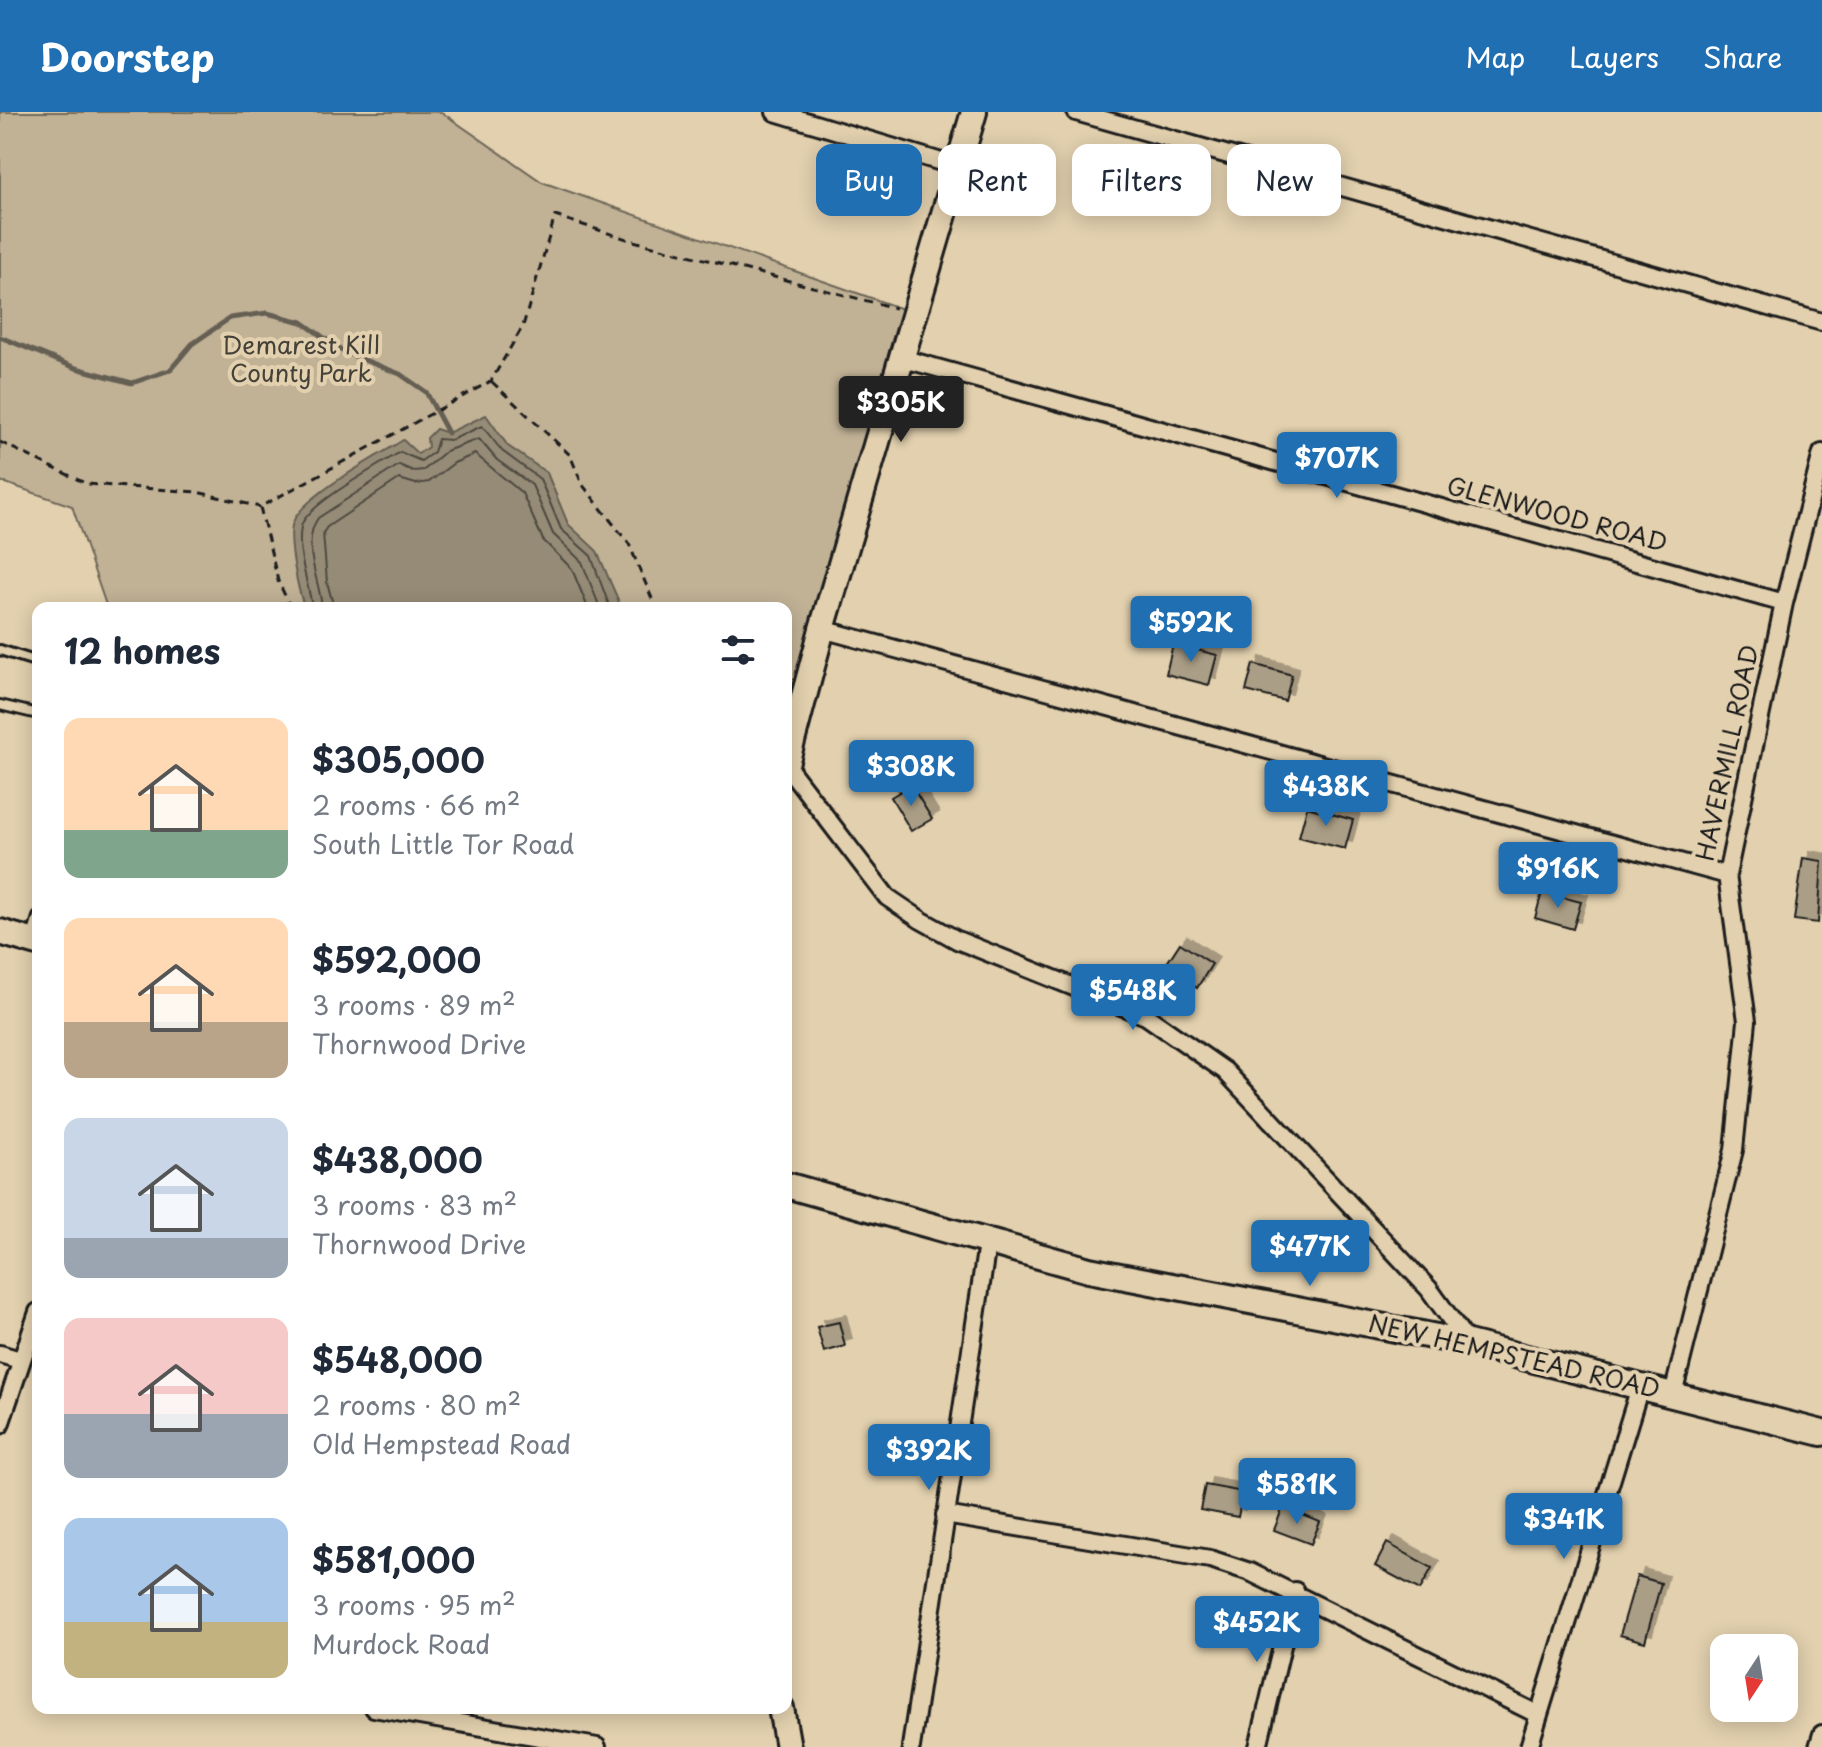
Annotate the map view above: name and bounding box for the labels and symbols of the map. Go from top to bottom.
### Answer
park label: Demarest Kill County Park [222,326,380,390]
pin: $305K [845,376,957,444]
pin: $707K [1281,432,1393,500]
street label: GLENWOOD ROAD [1443,466,1672,560]
pin: $592K [1135,596,1247,664]
street label: HAVERMILL ROAD [1686,641,1767,864]
pin: $308K [855,740,967,808]
pin: $438K [1270,760,1382,828]
pin: $916K [1502,842,1614,910]
pin: $548K [1077,964,1189,1032]
pin: $477K [1254,1220,1366,1288]
street label: NEW HEMPSTEAD ROAD [1365,1304,1664,1406]
pin: $392K [873,1424,985,1492]
pin: $581K [1241,1458,1353,1526]
pin: $341K [1508,1493,1620,1561]
pin: $452K [1201,1596,1313,1664]
north arrow [1710,1634,1798,1722]

